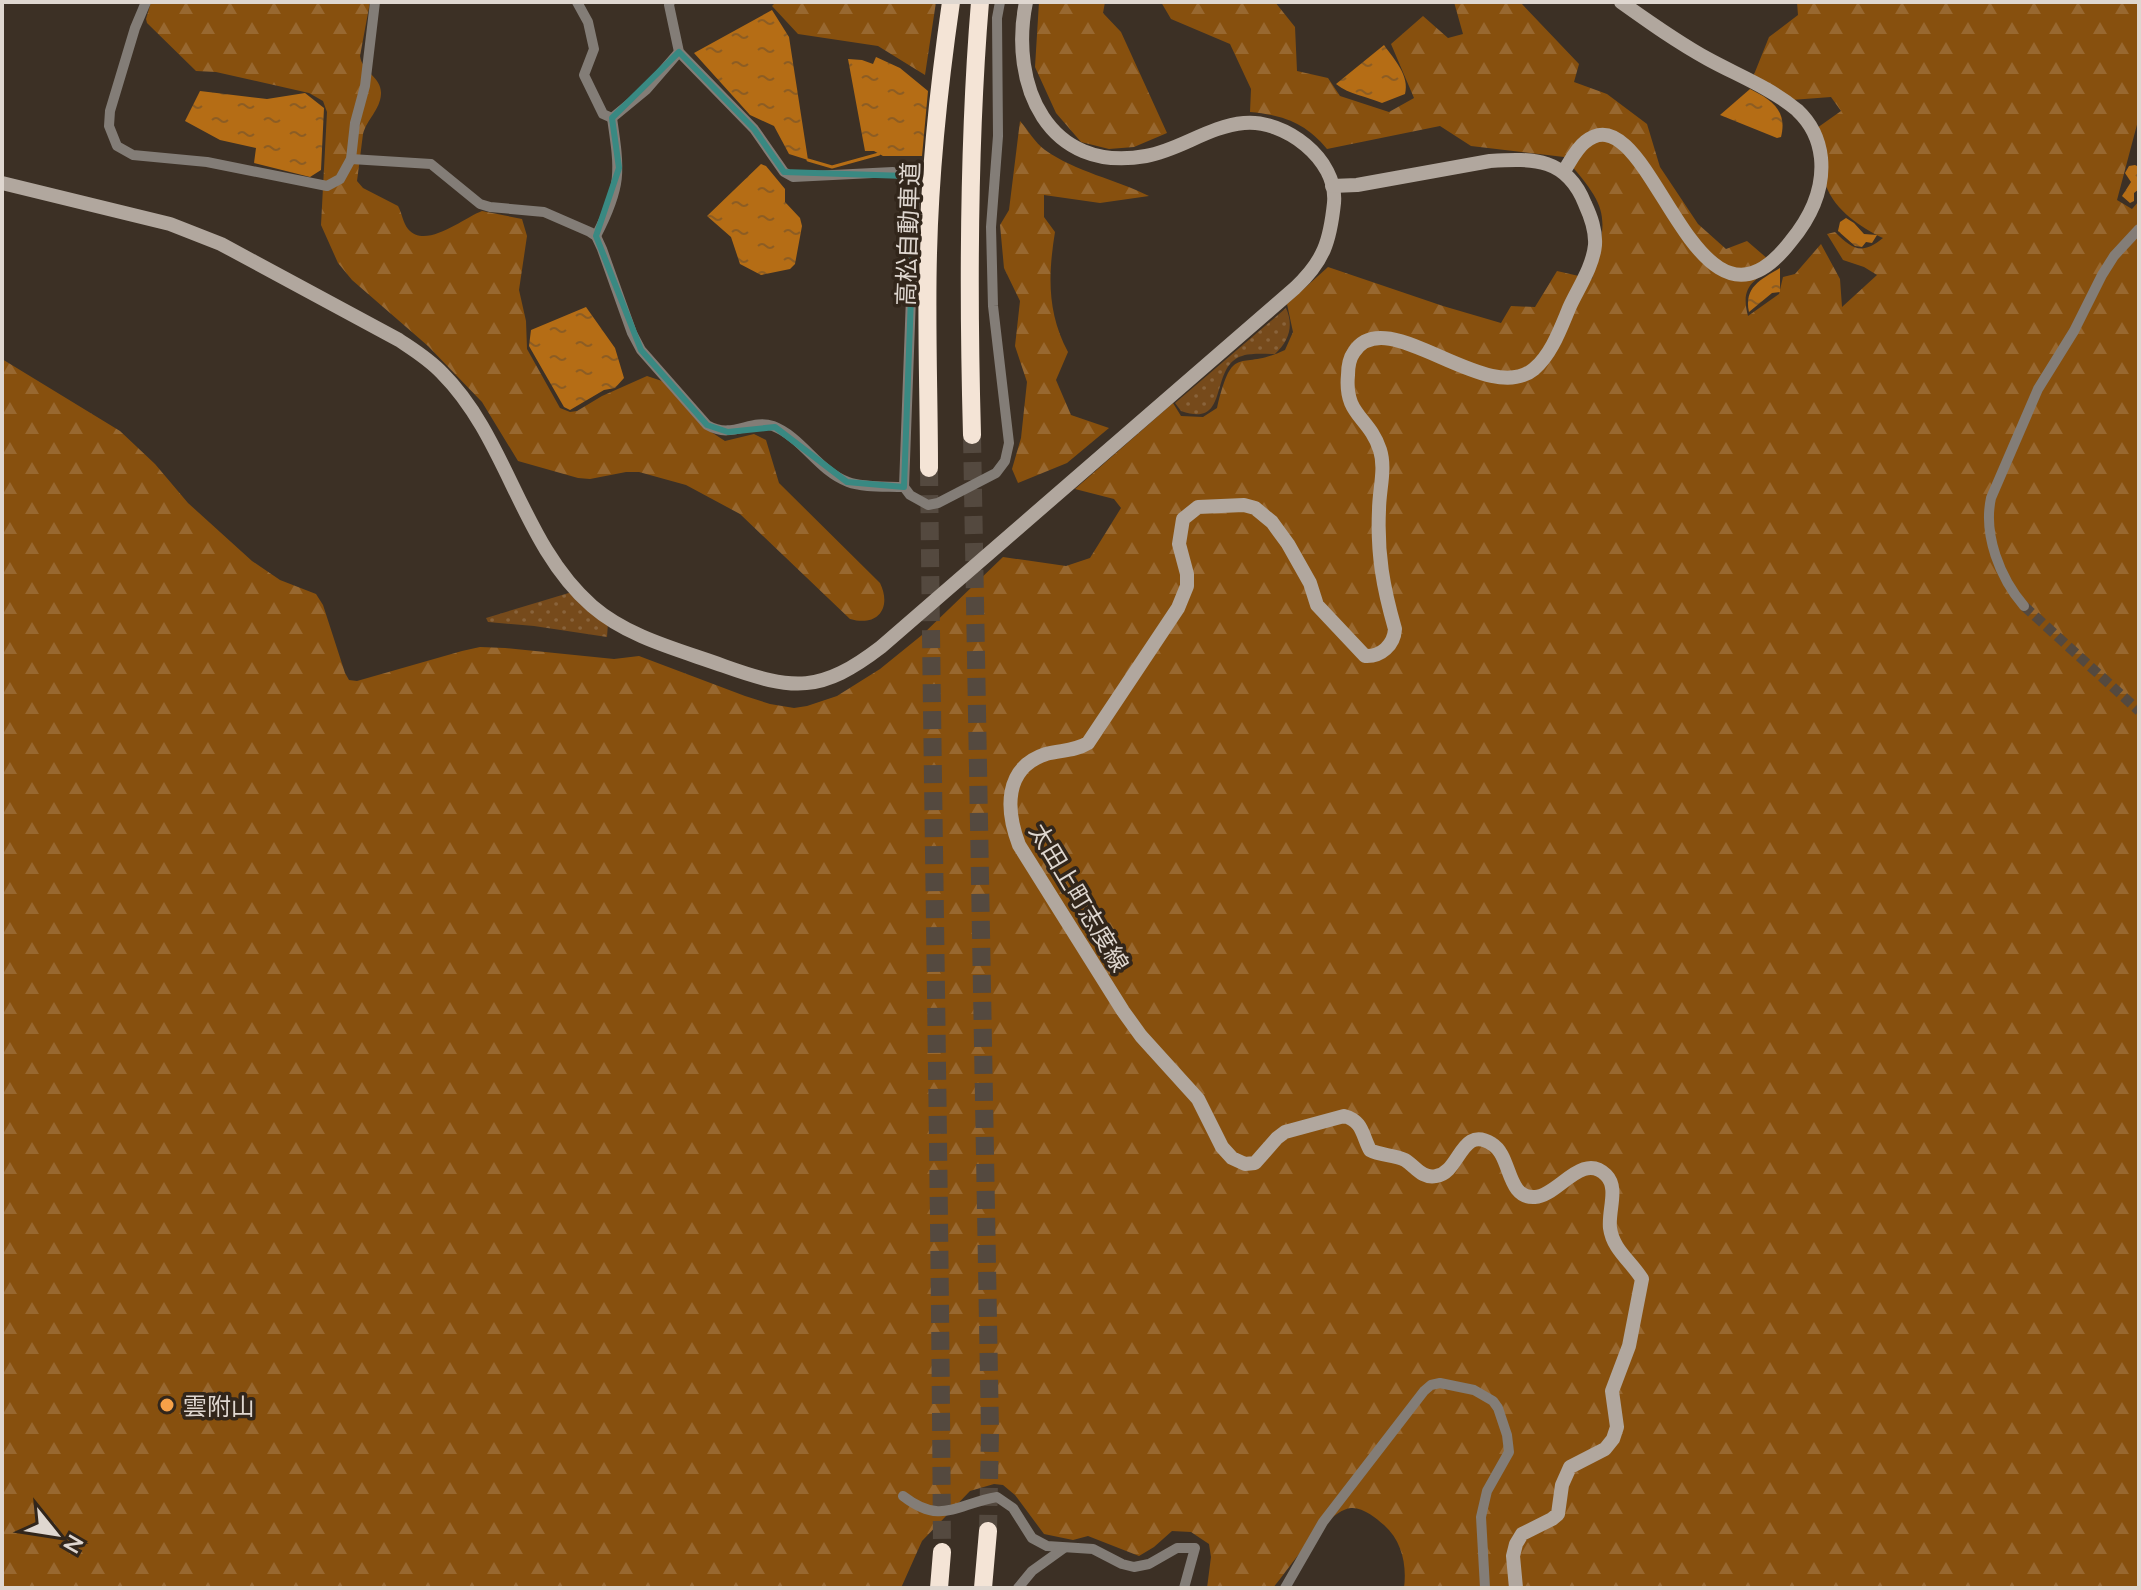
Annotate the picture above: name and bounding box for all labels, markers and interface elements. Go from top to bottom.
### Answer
street label: 高松自動車道 [890,162,924,306]
street label: 太田上町志度線 [1024,818,1136,976]
place label: 雲附山 [183,1391,255,1420]
marker: 雲附山 [158,1396,176,1414]
north arrow [16,1494,96,1574]
text: N [58,1530,90,1558]

